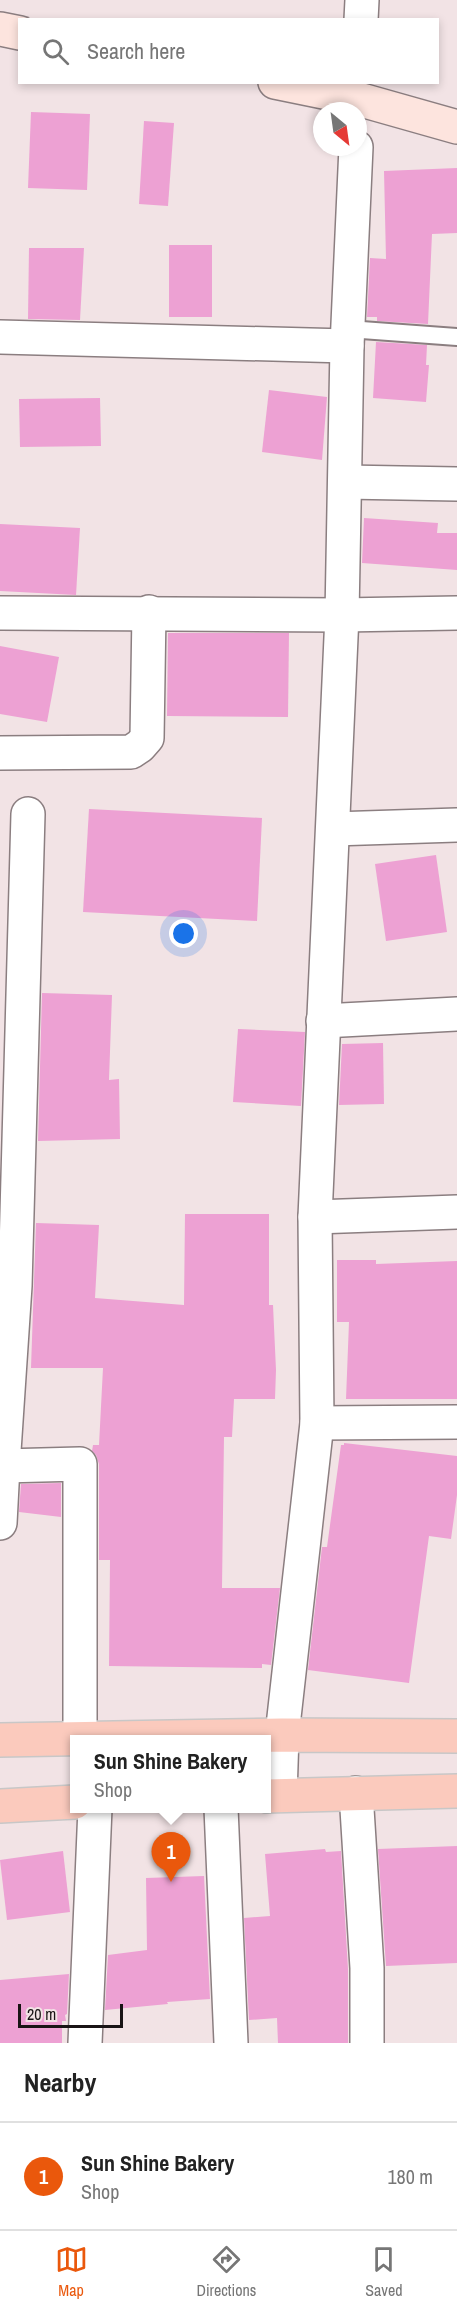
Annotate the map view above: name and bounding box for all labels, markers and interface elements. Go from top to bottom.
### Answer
search box [18,18,439,84]
icon: search [39,35,72,68]
text: Search here [87,36,185,66]
north arrow [313,102,367,156]
your location [169,919,198,948]
popup [70,1735,271,1813]
text: Sun Shine Bakery [94,1746,247,1776]
text: Shop [94,1776,132,1803]
pin: 1 [152,1832,190,1882]
scale bar [18,2001,123,2028]
text: 20 m [27,2003,56,2025]
text: Nearby [24,2065,96,2100]
text: Sun Shine Bakery [81,2148,234,2178]
text: 1 [39,2163,48,2190]
text: 180 m [387,2163,433,2190]
text: Shop [81,2178,119,2205]
tab: Map [55,2243,88,2301]
tab: Directions [197,2243,256,2301]
tab: Saved [365,2243,403,2301]

